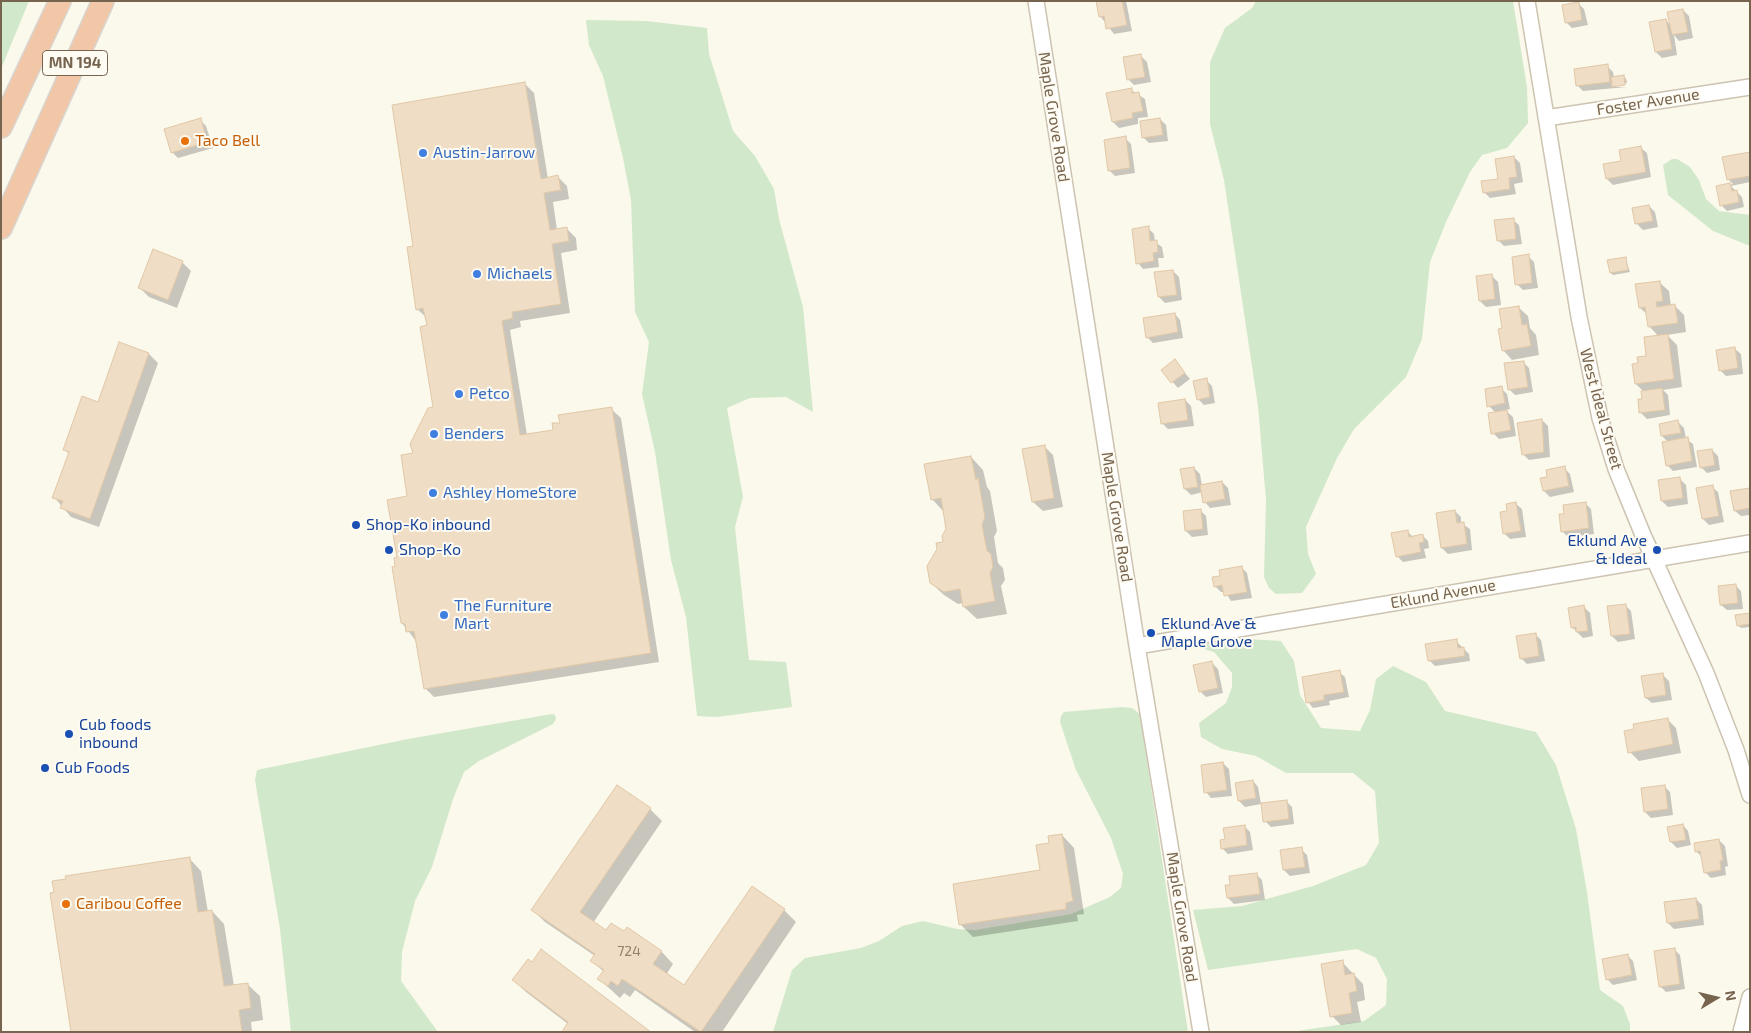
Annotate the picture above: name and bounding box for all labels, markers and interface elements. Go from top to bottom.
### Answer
road number: MN 194 [42,50,108,76]
street label: Maple Grove Road [1034,50,1074,184]
street label: Foster Avenue [1595,84,1701,120]
place label: Taco Bell [195,131,260,151]
marker: Taco Bell [179,135,191,147]
place label: Austin-Jarrow [433,143,535,163]
marker: Austin-Jarrow [417,147,429,159]
place label: Michaels [487,264,552,284]
marker: Michaels [471,268,483,280]
street label: West Ideal Street [1576,346,1626,472]
place label: Petco [469,384,510,404]
marker: Petco [453,388,465,400]
place label: Benders [444,424,504,444]
marker: Benders [428,428,440,440]
street label: Maple Grove Road [1097,450,1137,584]
place label: Ashley HomeStore [443,483,577,503]
marker: Ashley HomeStore [427,487,439,499]
place label: Shop-Ko inbound [366,515,491,535]
marker: Shop-Ko inbound [350,519,362,531]
place label: Eklund Ave & Ideal [1567,531,1647,569]
place label: Shop-Ko [399,540,461,560]
marker: Shop-Ko [383,544,395,556]
marker: Eklund Ave & Ideal [1651,544,1663,556]
street label: Eklund Avenue [1389,575,1497,613]
place label: The Furniture Mart [454,596,552,634]
marker: The Furniture Mart [438,609,450,621]
place label: Eklund Ave & Maple Grove [1161,614,1257,652]
marker: Eklund Ave & Maple Grove [1145,627,1157,639]
place label: Cub foods inbound [79,715,151,753]
marker: Cub foods inbound [63,728,75,740]
place label: Cub Foods [55,758,130,778]
marker: Cub Foods [39,762,51,774]
street label: Maple Grove Road [1162,850,1202,984]
place label: Caribou Coffee [76,894,182,914]
marker: Caribou Coffee [60,898,72,910]
house number: 724 [617,943,641,959]
north arrow [1691,973,1741,1023]
text: N [1722,989,1740,1002]

